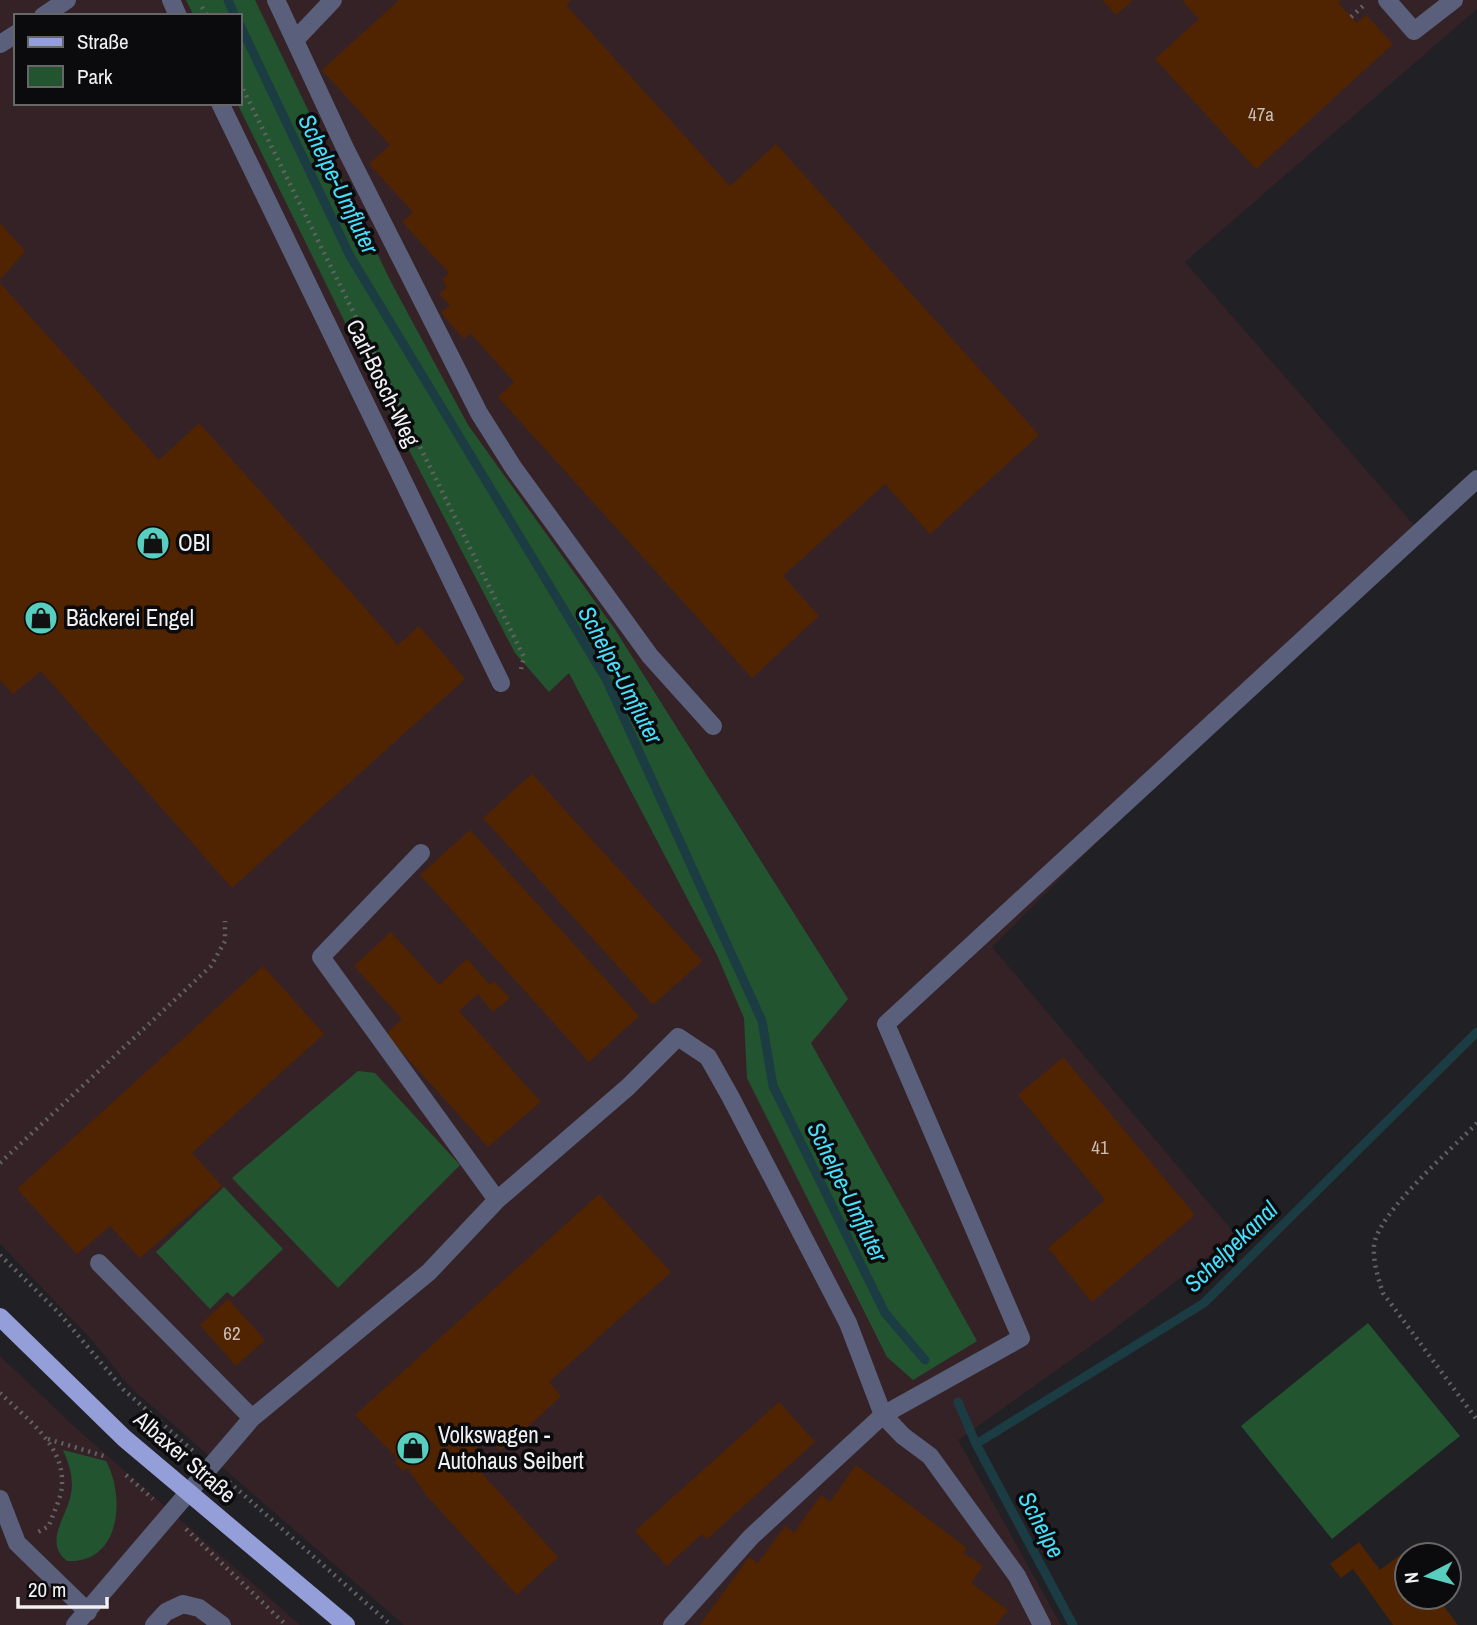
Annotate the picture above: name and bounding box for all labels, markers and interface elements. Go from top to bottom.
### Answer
legend [14,14,242,105]
text: Straße [77,27,129,56]
text: Park [77,62,113,91]
house number: 47a [1248,101,1274,127]
water label: Schelpe-Umfluter [291,108,387,260]
street label: Carl-Bosch-Weg [339,314,428,452]
shop icon: OBI [134,524,172,562]
place label: OBI [178,527,211,558]
shop icon: Bäckerei Engel [22,599,60,637]
water label: Schelpe-Umfluter [571,600,671,750]
place label: Bäckerei Engel [66,602,194,633]
water label: Schelpe-Umfluter [800,1116,896,1268]
house number: 41 [1091,1134,1109,1160]
water label: Schelpekanal [1177,1193,1284,1299]
house number: 62 [223,1320,241,1346]
street label: Albaxer Straße [127,1403,243,1510]
place label: Volkswagen - Autohaus Seibert [437,1419,584,1476]
shop icon: Volkswagen - Autohaus Seibert [394,1429,432,1467]
water label: Schelpe [1011,1486,1073,1563]
north arrow [1393,1541,1463,1611]
scale bar [18,1566,107,1610]
text: N [1398,1571,1425,1585]
text: 20 m [28,1575,66,1604]

